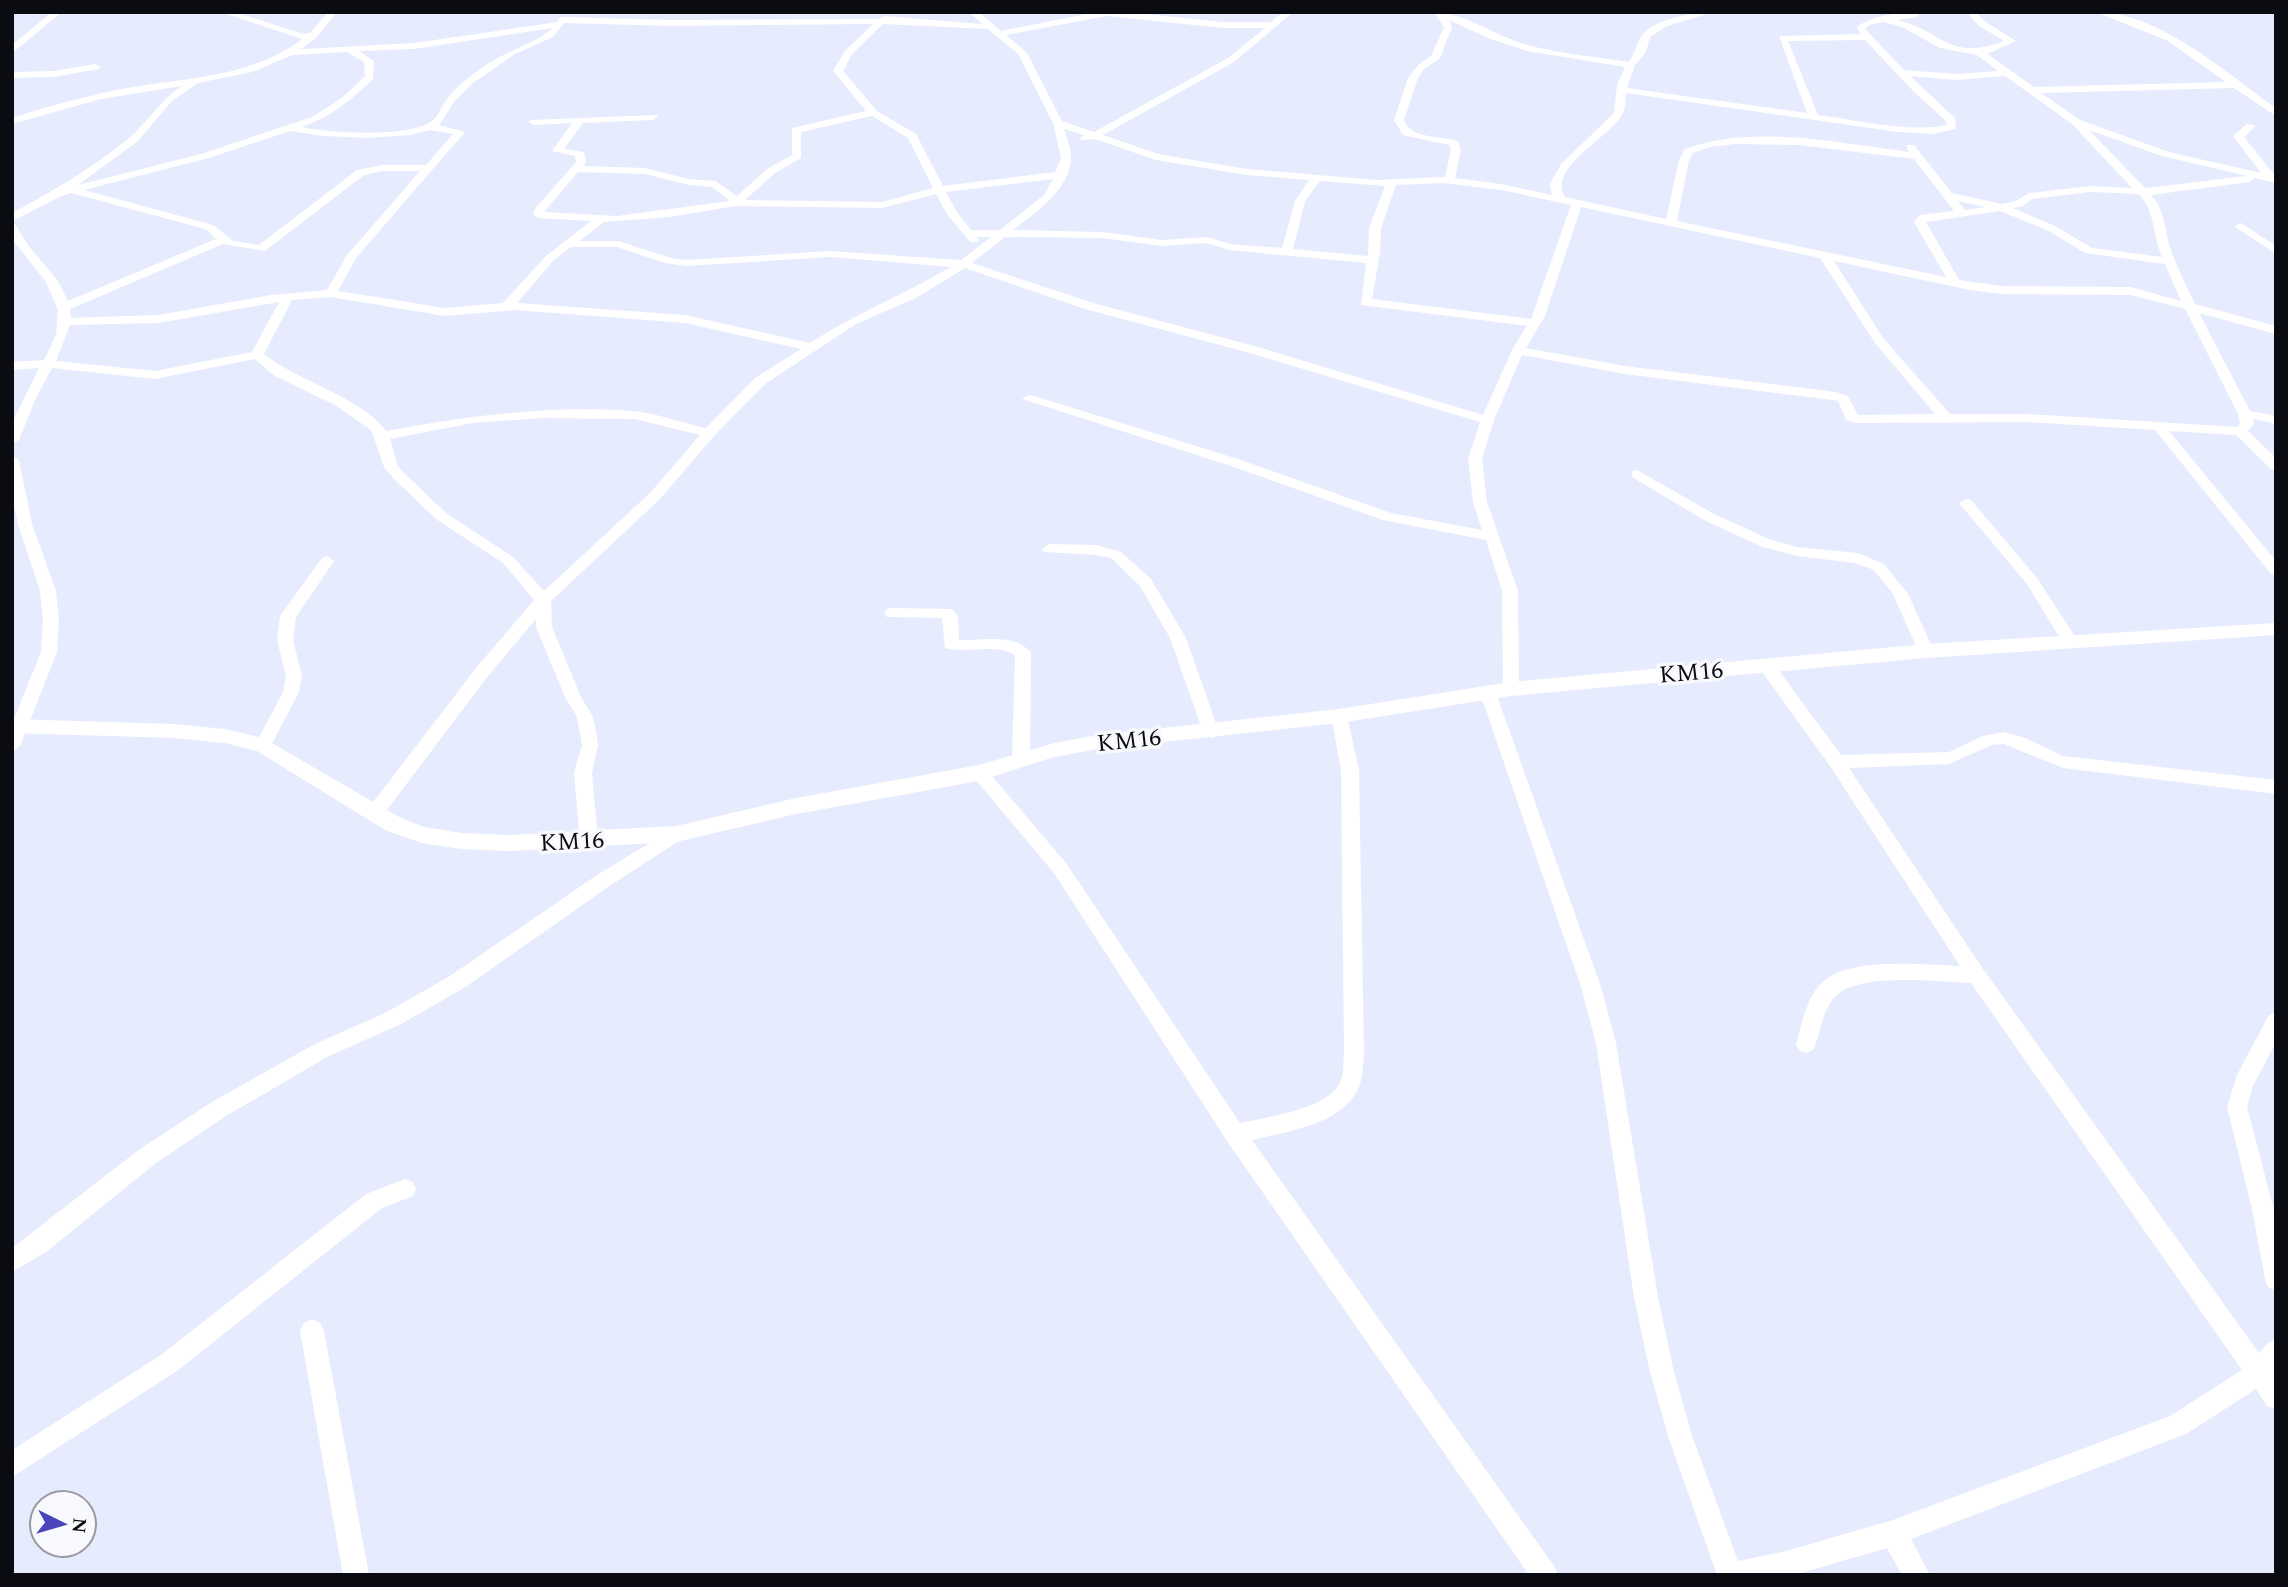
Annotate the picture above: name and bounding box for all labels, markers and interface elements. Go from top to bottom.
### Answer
street label: KM16 [1658,652,1725,694]
street label: KM16 [1095,720,1163,762]
street label: KM16 [539,822,605,862]
north arrow [28,1489,98,1559]
text: N [63,1516,94,1534]

